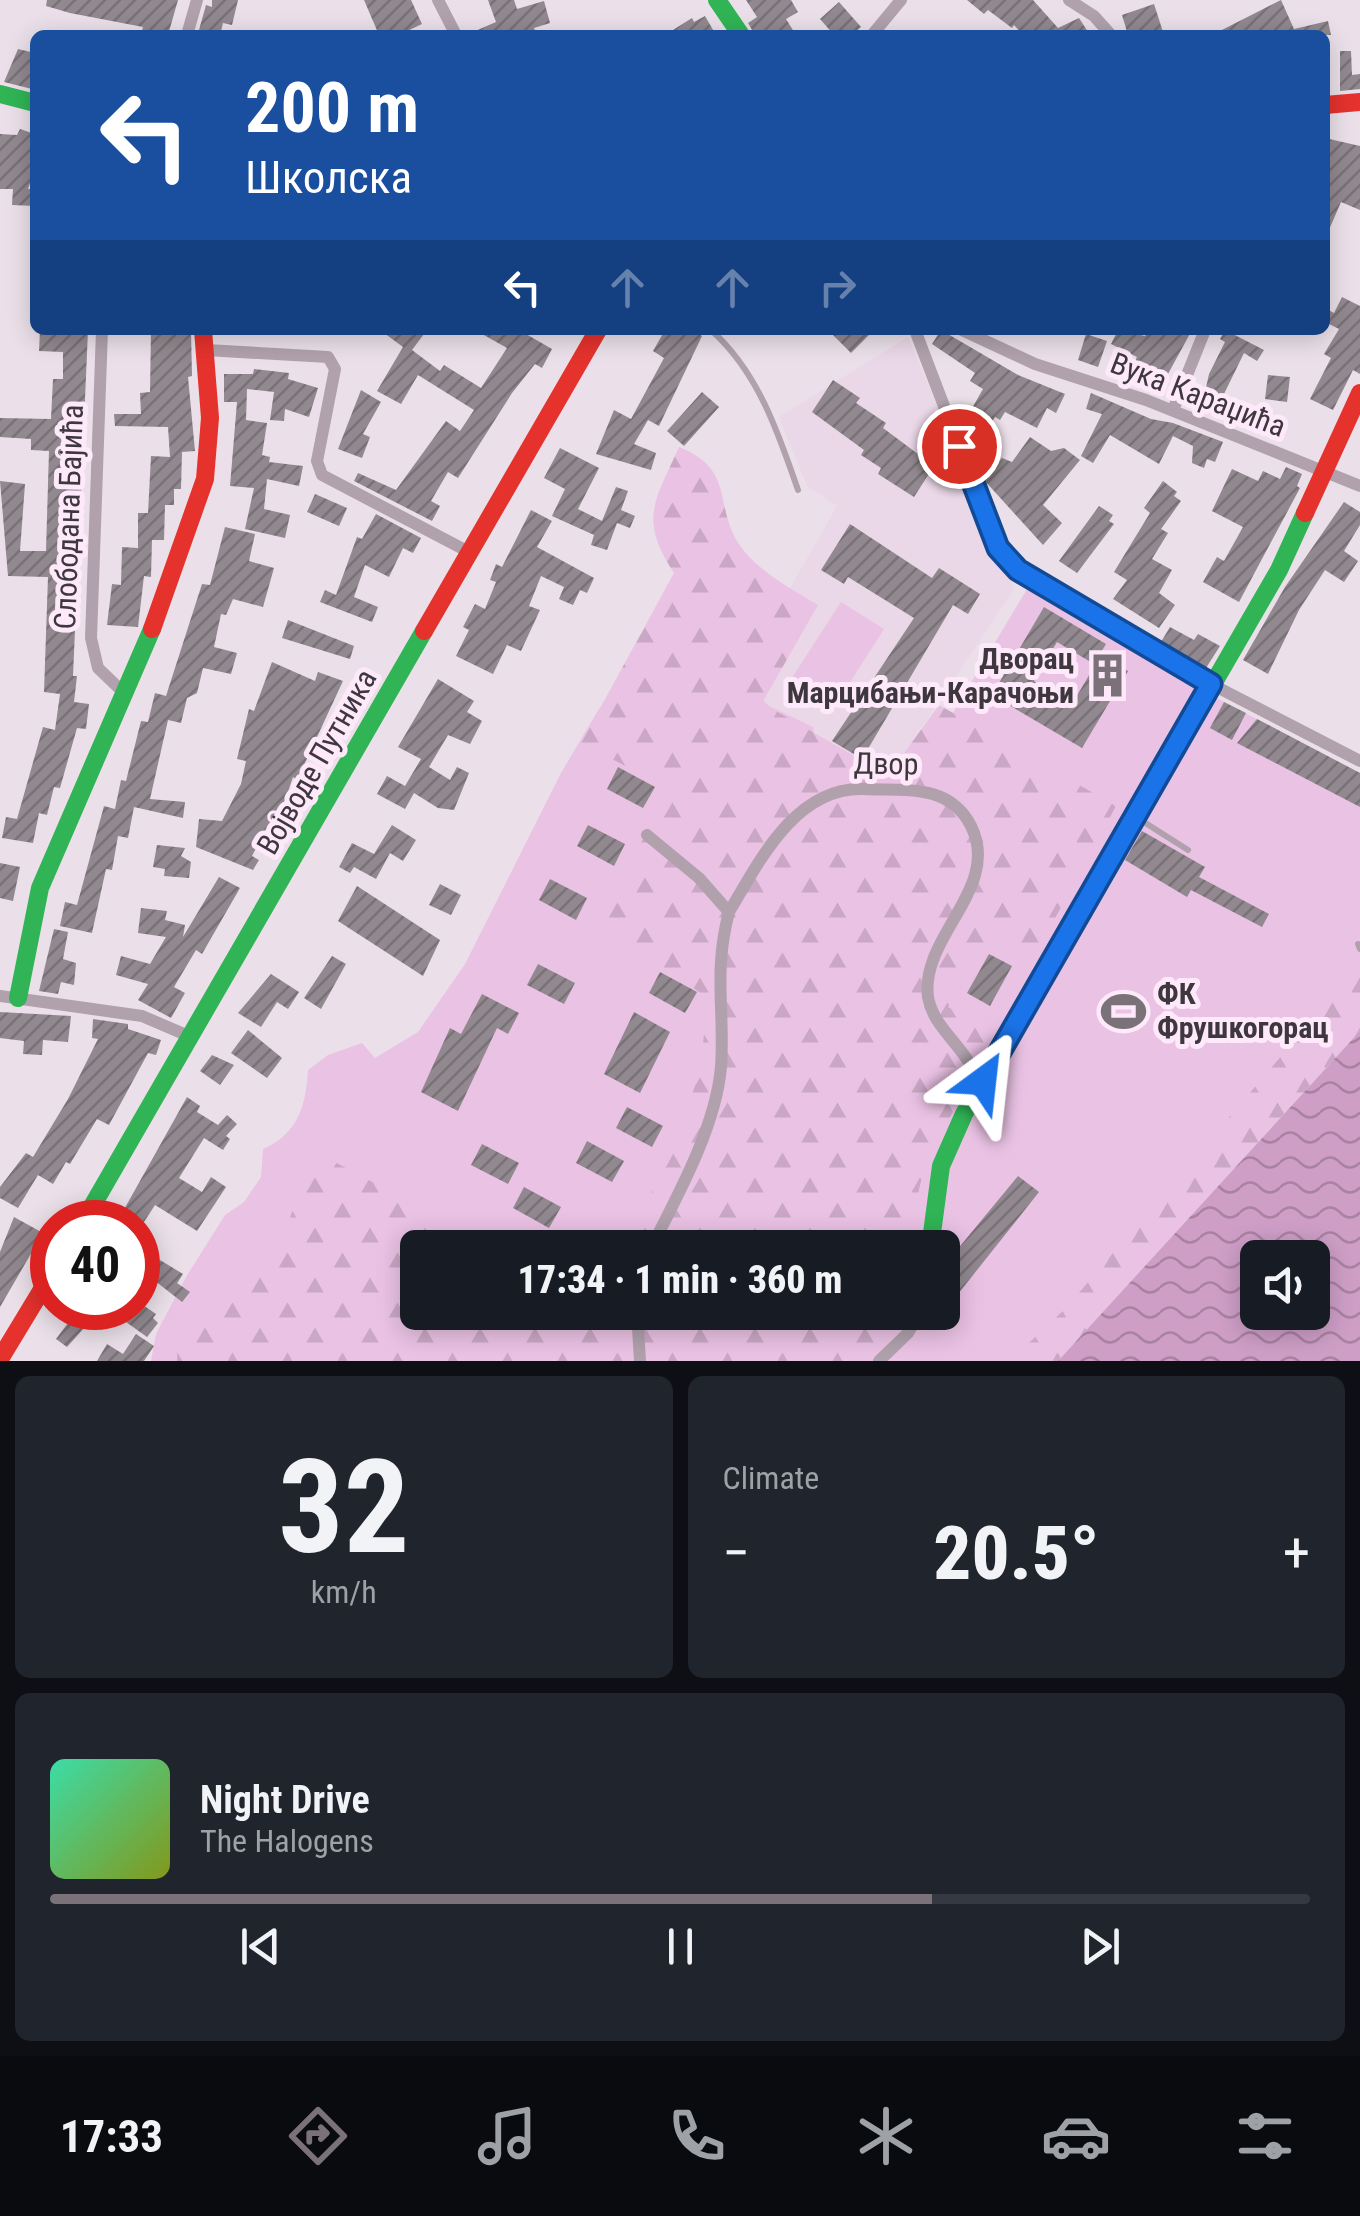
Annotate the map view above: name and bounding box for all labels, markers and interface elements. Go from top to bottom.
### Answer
text: 200 m [245,67,419,149]
icon: left [80,70,210,200]
text: Школска [245,151,412,204]
icon: left [495,260,550,315]
icon: ahead [600,260,655,315]
icon: ahead [705,260,760,315]
icon: right [810,260,865,315]
street label: Вука Караџића [1106,345,1291,444]
street label: Слободана Бајића [47,404,90,630]
pin [917,404,1002,489]
icon: arrive [932,419,987,474]
place label: Дворац Марцибањи-Карачоњи [787,641,1074,710]
building icon: Дворац Марцибањи-Карачоњи [1083,652,1131,700]
street label: Војводе Путника [250,663,384,860]
street label: Двор [853,745,919,782]
place label: ФК Фрушкогорац [1157,976,1329,1045]
sports icon: ФК Фрушкогорац [1100,987,1148,1035]
position arrow [931,1029,1035,1133]
speed limit sign: 40 [30,1200,160,1330]
map controls [1240,1240,1330,1330]
button: sound [1240,1240,1330,1330]
text: 17:34 · 1 min · 360 m [518,1258,842,1302]
text: 32 [278,1431,409,1584]
text: Climate [723,1459,819,1497]
text: 20.5° [933,1509,1099,1597]
text: − [723,1521,750,1585]
text: + [1283,1521,1310,1585]
text: km/h [311,1573,377,1611]
text: Night Drive [200,1778,370,1822]
text: The Halogens [200,1822,374,1860]
icon: previous [233,1919,288,1974]
icon: pause [653,1919,708,1974]
icon: next [1073,1919,1128,1974]
icon: directions [283,2101,353,2171]
icon: music [472,2101,542,2171]
icon: phone [662,2101,732,2171]
icon: climate [851,2101,921,2171]
icon: car [1041,2101,1111,2171]
icon: filters [1230,2101,1300,2171]
text: 17:33 [60,2110,163,2163]

